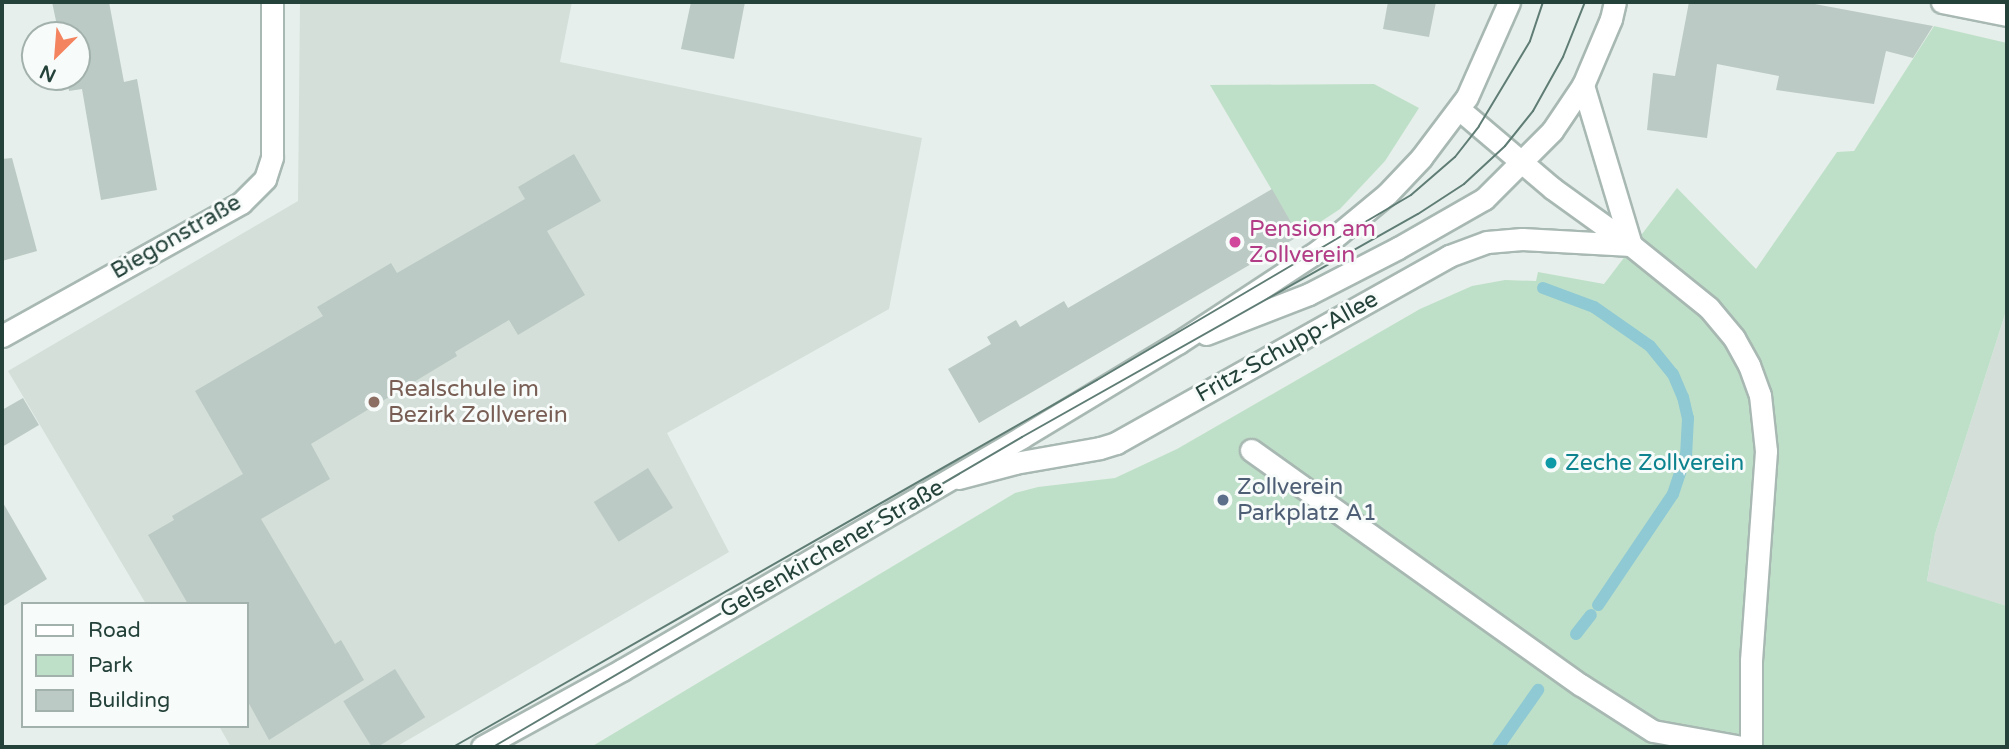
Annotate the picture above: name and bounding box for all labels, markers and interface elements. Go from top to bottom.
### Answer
north arrow [21,21,91,91]
text: N [36,60,60,86]
street label: Biegonstraße [106,189,246,285]
place label: Pension am Zollverein [1249,215,1376,269]
marker: Pension am Zollverein [1227,234,1243,250]
street label: Fritz-Schupp-Allee [1191,285,1383,409]
place label: Realschule im Bezirk Zollverein [388,375,568,429]
marker: Realschule im Bezirk Zollverein [366,394,382,410]
place label: Zeche Zollverein [1565,449,1744,477]
marker: Zeche Zollverein [1543,455,1559,471]
place label: Zollverein Parkplatz A1 [1237,473,1377,527]
street label: Gelsenkirchener Straße [715,474,949,624]
marker: Zollverein Parkplatz A1 [1215,492,1231,508]
legend [21,602,248,728]
text: Road [88,618,141,643]
text: Park [88,653,133,678]
text: Building [88,688,170,713]

